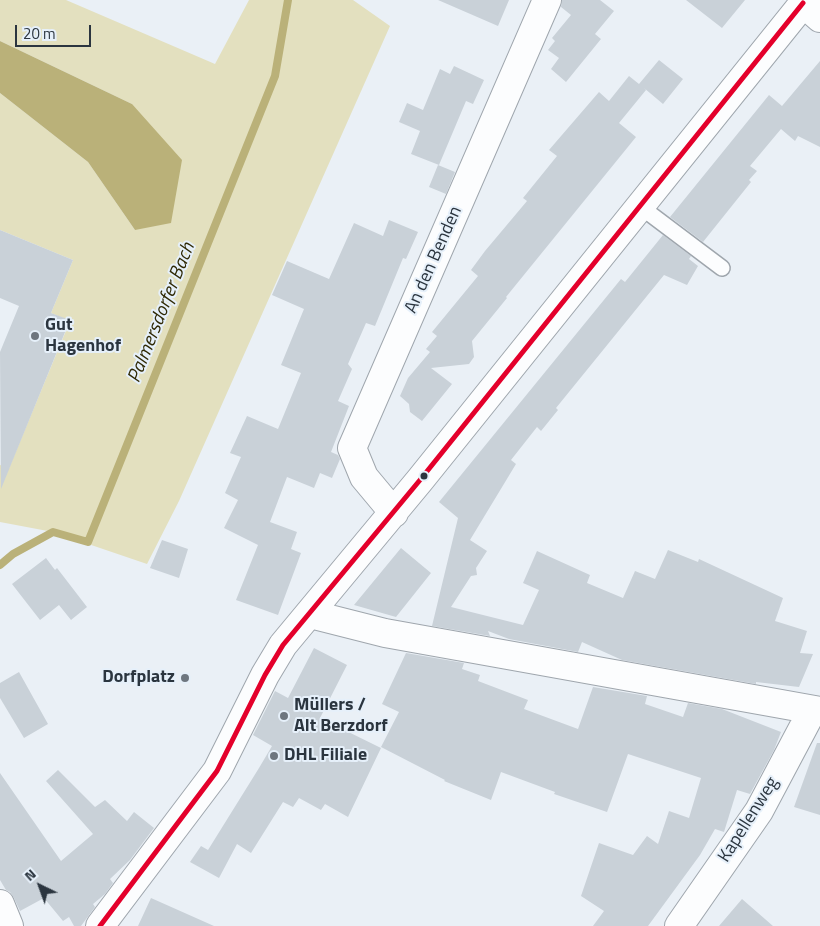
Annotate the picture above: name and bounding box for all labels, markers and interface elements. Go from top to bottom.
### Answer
scale bar [18,15,94,47]
text: 20 m [23,22,56,45]
street label: An den Benden [401,203,467,317]
water label: Palmersdorfer Bach [124,240,200,386]
place label: Gut Hagenhof [45,315,121,358]
marker: Gut Hagenhof [29,330,41,342]
unlabelled marker [419,471,429,481]
place label: Dorfplatz [102,667,175,689]
marker: Dorfplatz [179,672,191,684]
place label: Müllers / Alt Berzdorf [294,695,388,738]
marker: Müllers / Alt Berzdorf [278,710,290,722]
place label: DHL Filiale [284,745,367,767]
marker: DHL Filiale [268,750,280,762]
street label: Kapellenweg [714,773,784,867]
north arrow [15,861,65,911]
text: N [19,863,40,886]

